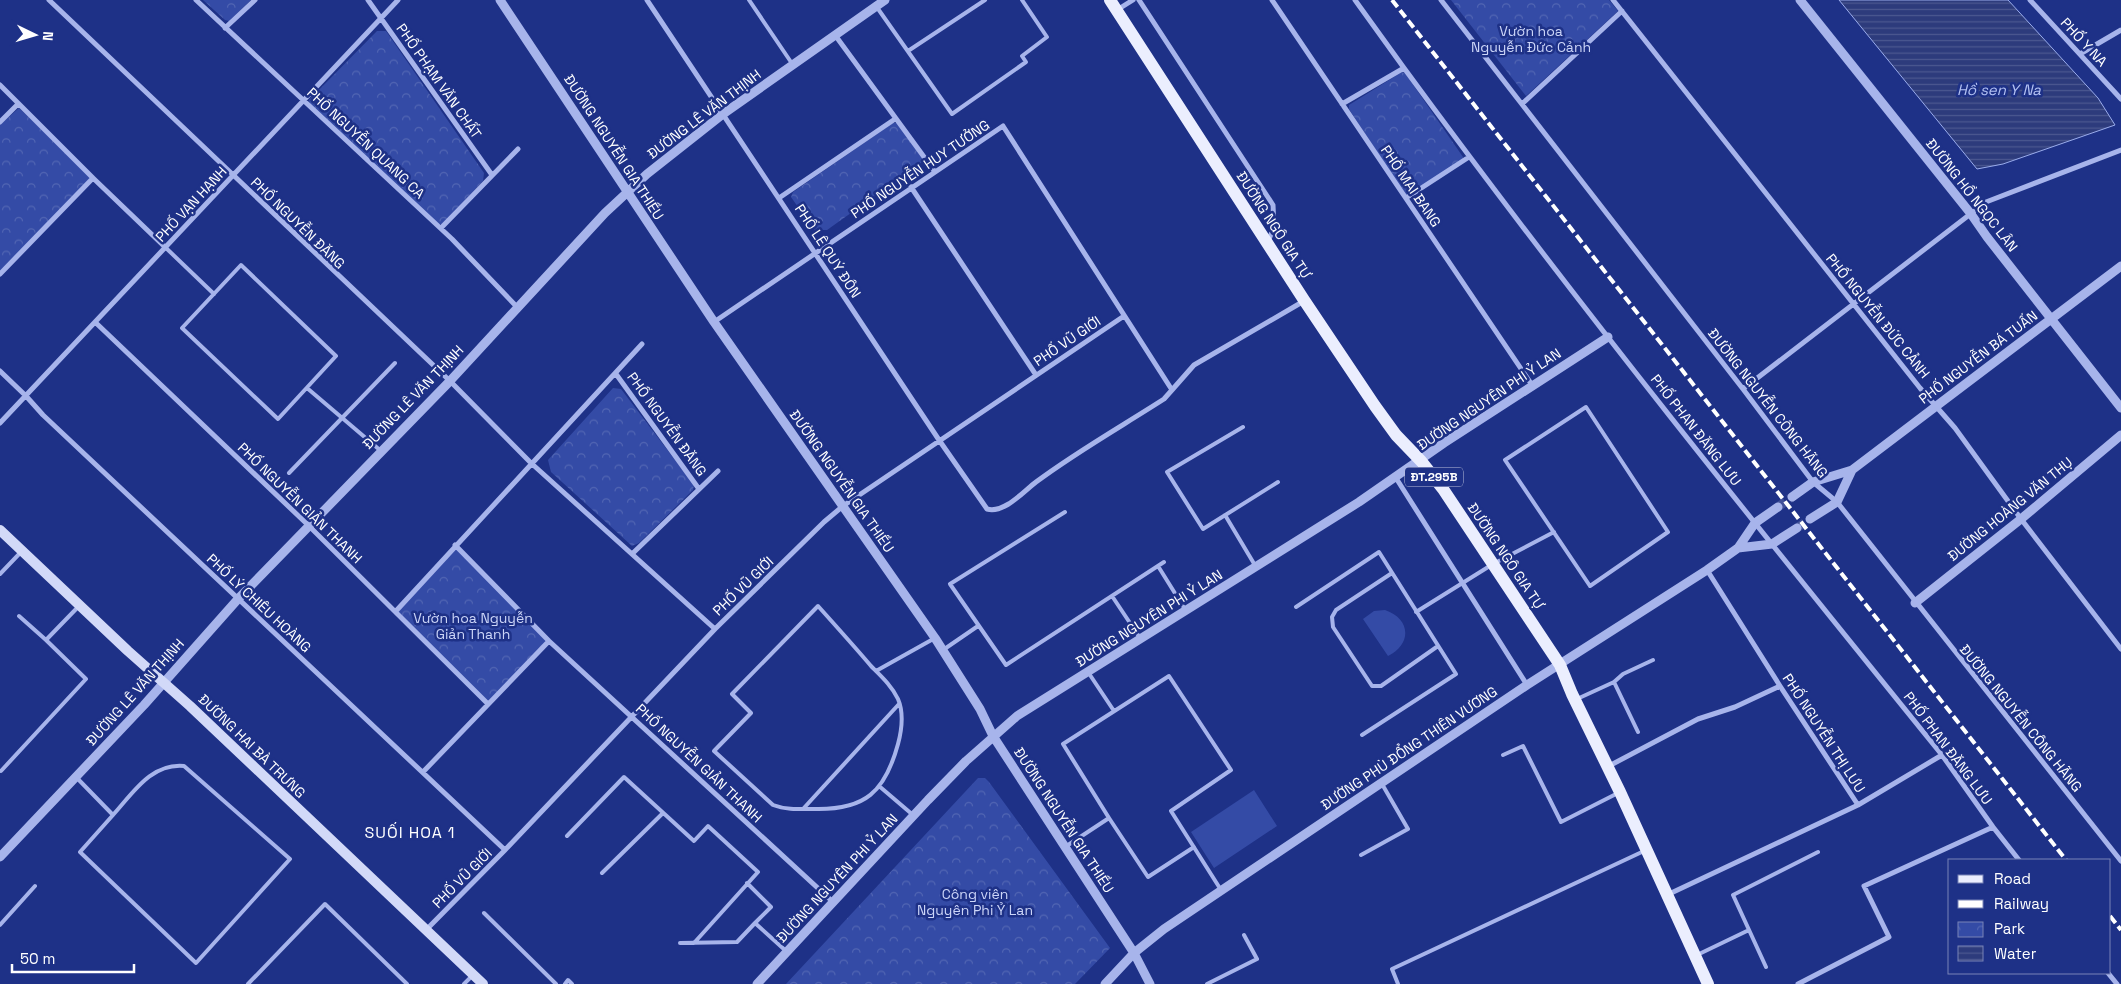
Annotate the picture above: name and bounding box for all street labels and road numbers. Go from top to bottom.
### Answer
street label: PHỐ Y NA [2057,14,2111,70]
street label: PHỐ PHẠM VĂN CHẤT [393,20,485,142]
street label: ĐƯỜNG LÊ VĂN THỊNH [644,65,764,163]
street label: ĐƯỜNG NGUYỄN GIA THIỀU [560,70,669,223]
street label: PHỐ NGUYỄN QUANG CA [303,83,430,203]
street label: PHỐ NGUYỄN HUY TƯỞNG [847,115,993,222]
street label: ĐƯỜNG HỒ NGỌC LÂN [1922,135,2022,255]
street label: PHỐ MAI BANG [1377,142,1445,230]
street label: PHỐ VẠN HẠNH [152,163,230,245]
street label: ĐƯỜNG NGÔ GIA TỰ [1233,168,1315,282]
street label: PHỐ NGUYỄN ĐĂNG [247,173,350,273]
street label: PHỐ LÊ QUÝ ĐÔN [791,201,865,301]
street label: PHỐ NGUYỄN ĐỨC CẢNH [1822,249,1935,382]
street label: PHỐ NGUYỄN BÁ TUẤN [1914,306,2041,408]
street label: PHỐ VŨ GIỚI [1030,312,1104,370]
street label: ĐƯỜNG NGUYỄN CÔNG HÃNG [1704,324,1833,481]
street label: ĐƯỜNG LÊ VĂN THỊNH [359,341,467,453]
street label: ĐƯỜNG NGUYÊN PHI Ỷ LAN [1414,344,1564,454]
street label: PHỐ NGUYỄN ĐĂNG [623,368,712,480]
street label: PHỐ PHAN ĐĂNG LƯU [1647,371,1745,489]
street label: ĐƯỜNG NGUYỄN GIA THIỀU [786,406,899,556]
street label: PHỐ NGUYỄN GIẢN THANH [234,438,367,567]
street label: ĐƯỜNG HOÀNG VĂN THỤ [1944,453,2076,565]
road number: ĐT.295B [1405,468,1463,487]
street label: ĐƯỜNG NGÔ GIA TỰ [1464,499,1548,613]
street label: PHỐ LÝ CHIÊU HOÀNG [203,550,315,656]
street label: PHỐ VŨ GIỚI [709,553,777,619]
street label: ĐƯỜNG NGUYÊN PHI Ỷ LAN [1072,565,1226,671]
street label: ĐƯỜNG LÊ VĂN THỊNH [82,635,188,749]
street label: ĐƯỜNG NGUYỄN CÔNG HÃNG [1956,640,2087,795]
street label: PHỐ NGUYỄN THỊ LƯU [1779,669,1870,796]
street label: ĐƯỜNG PHÙ ĐỔNG THIÊN VƯƠNG [1317,681,1501,814]
street label: PHỐ PHAN ĐĂNG LƯU [1900,688,1996,808]
street label: ĐƯỜNG HAI BÀ TRƯNG [195,690,309,802]
street label: PHỐ NGUYỄN GIẢN THANH [632,699,767,826]
street label: ĐƯỜNG NGUYỄN GIA THIỀU [1010,743,1119,896]
street label: ĐƯỜNG NGUYÊN PHI Ỷ LAN [773,810,901,946]
street label: PHỐ VŨ GIỚI [428,844,496,912]

